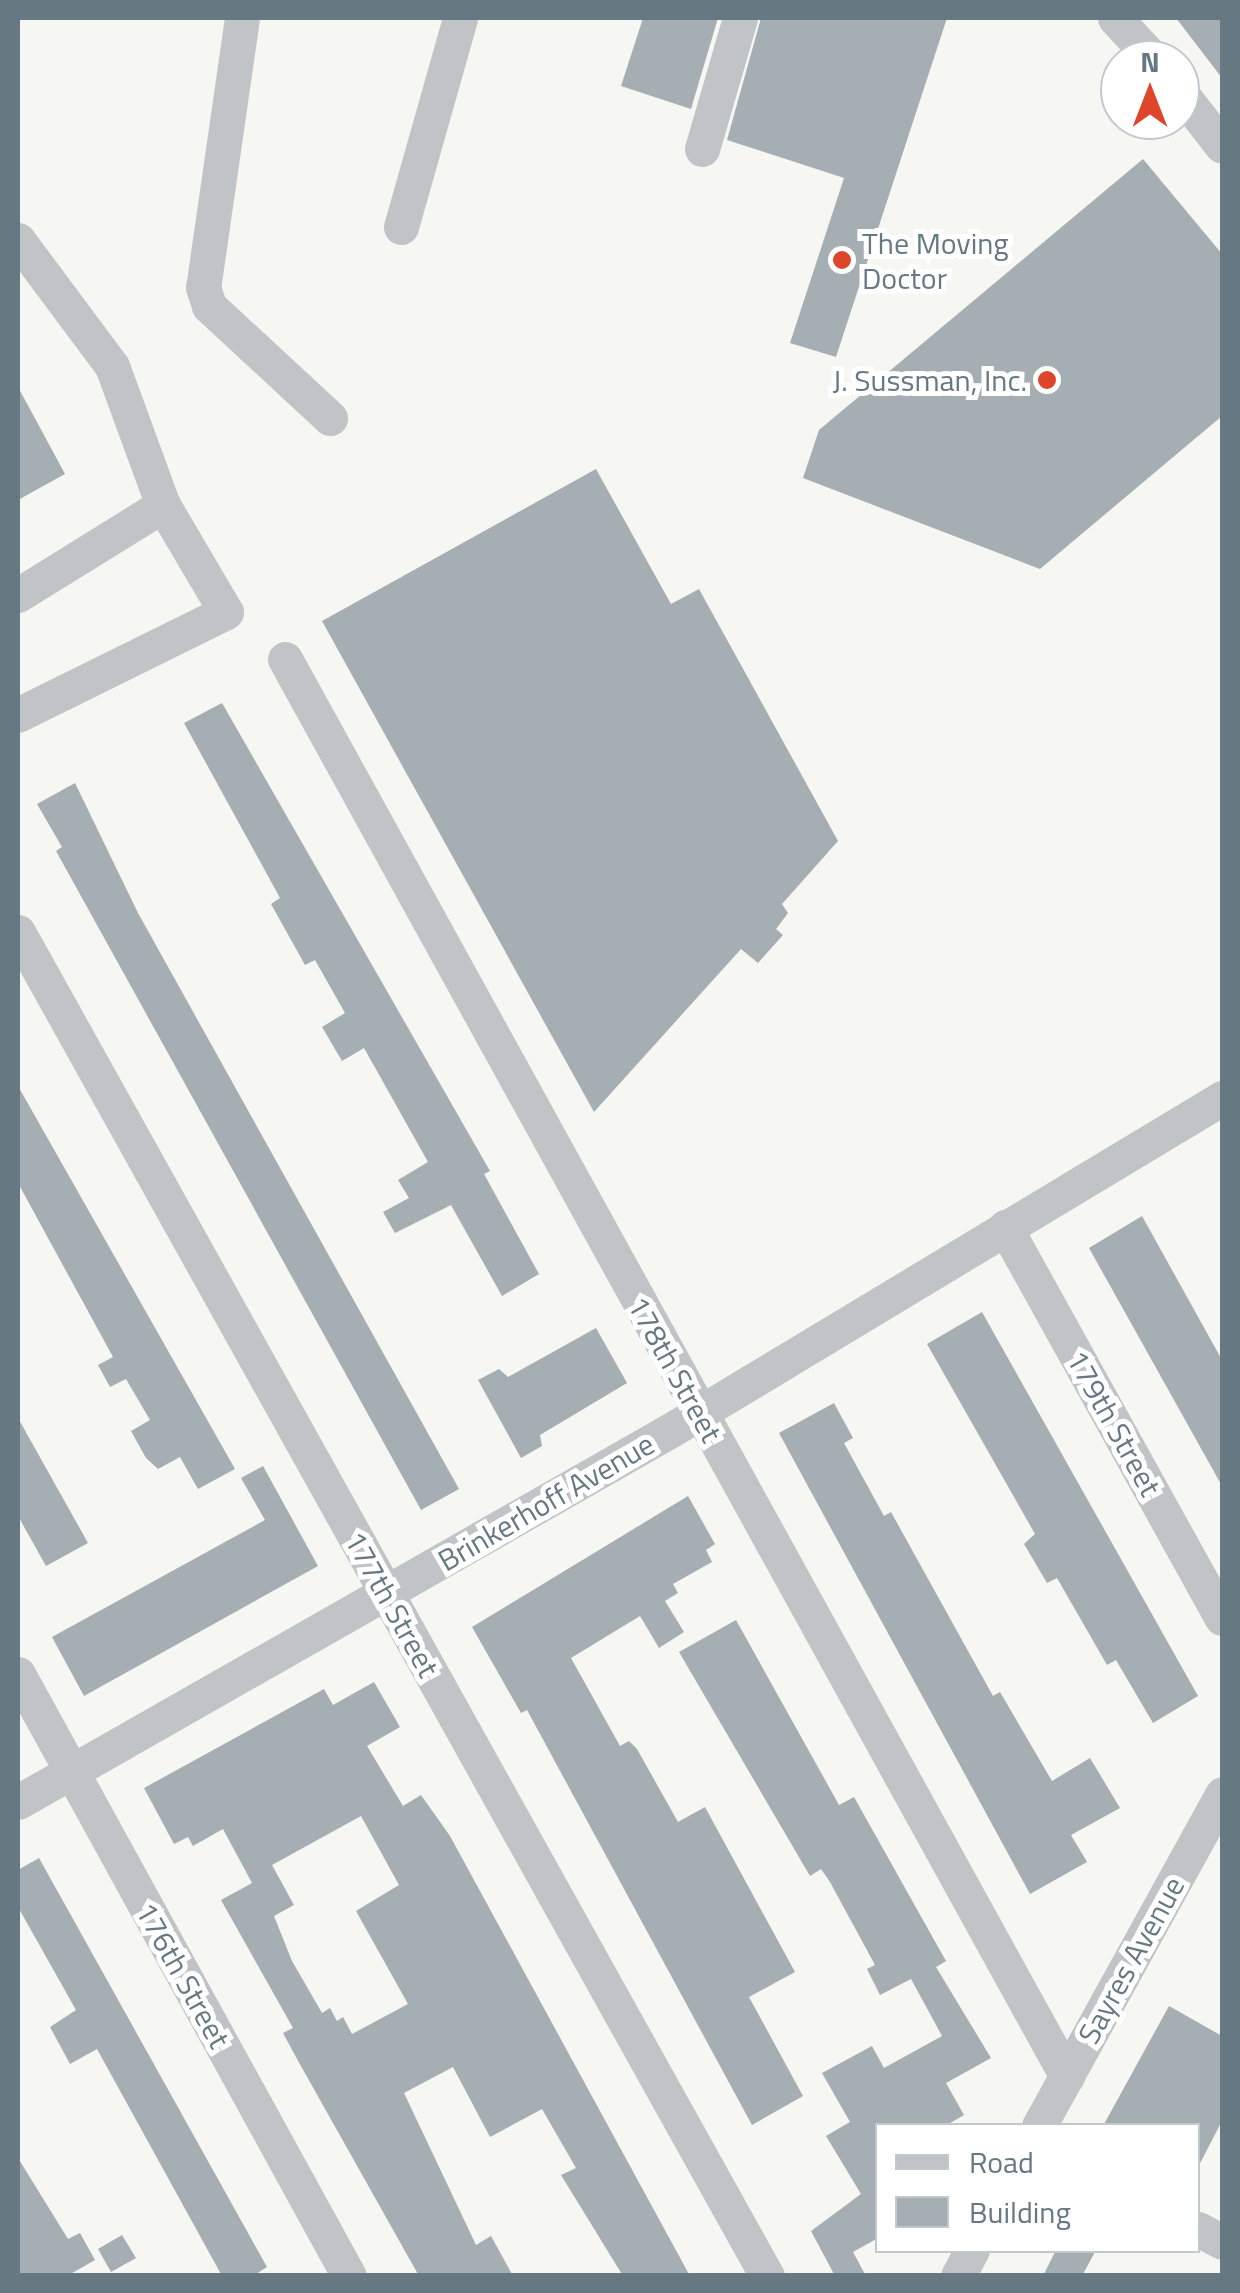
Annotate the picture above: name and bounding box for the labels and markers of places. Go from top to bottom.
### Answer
place label: The Moving Doctor [862,225,1009,296]
marker: The Moving Doctor [831,249,853,271]
place label: J. Sussman, Inc. [833,362,1027,398]
marker: J. Sussman, Inc. [1036,369,1058,391]

